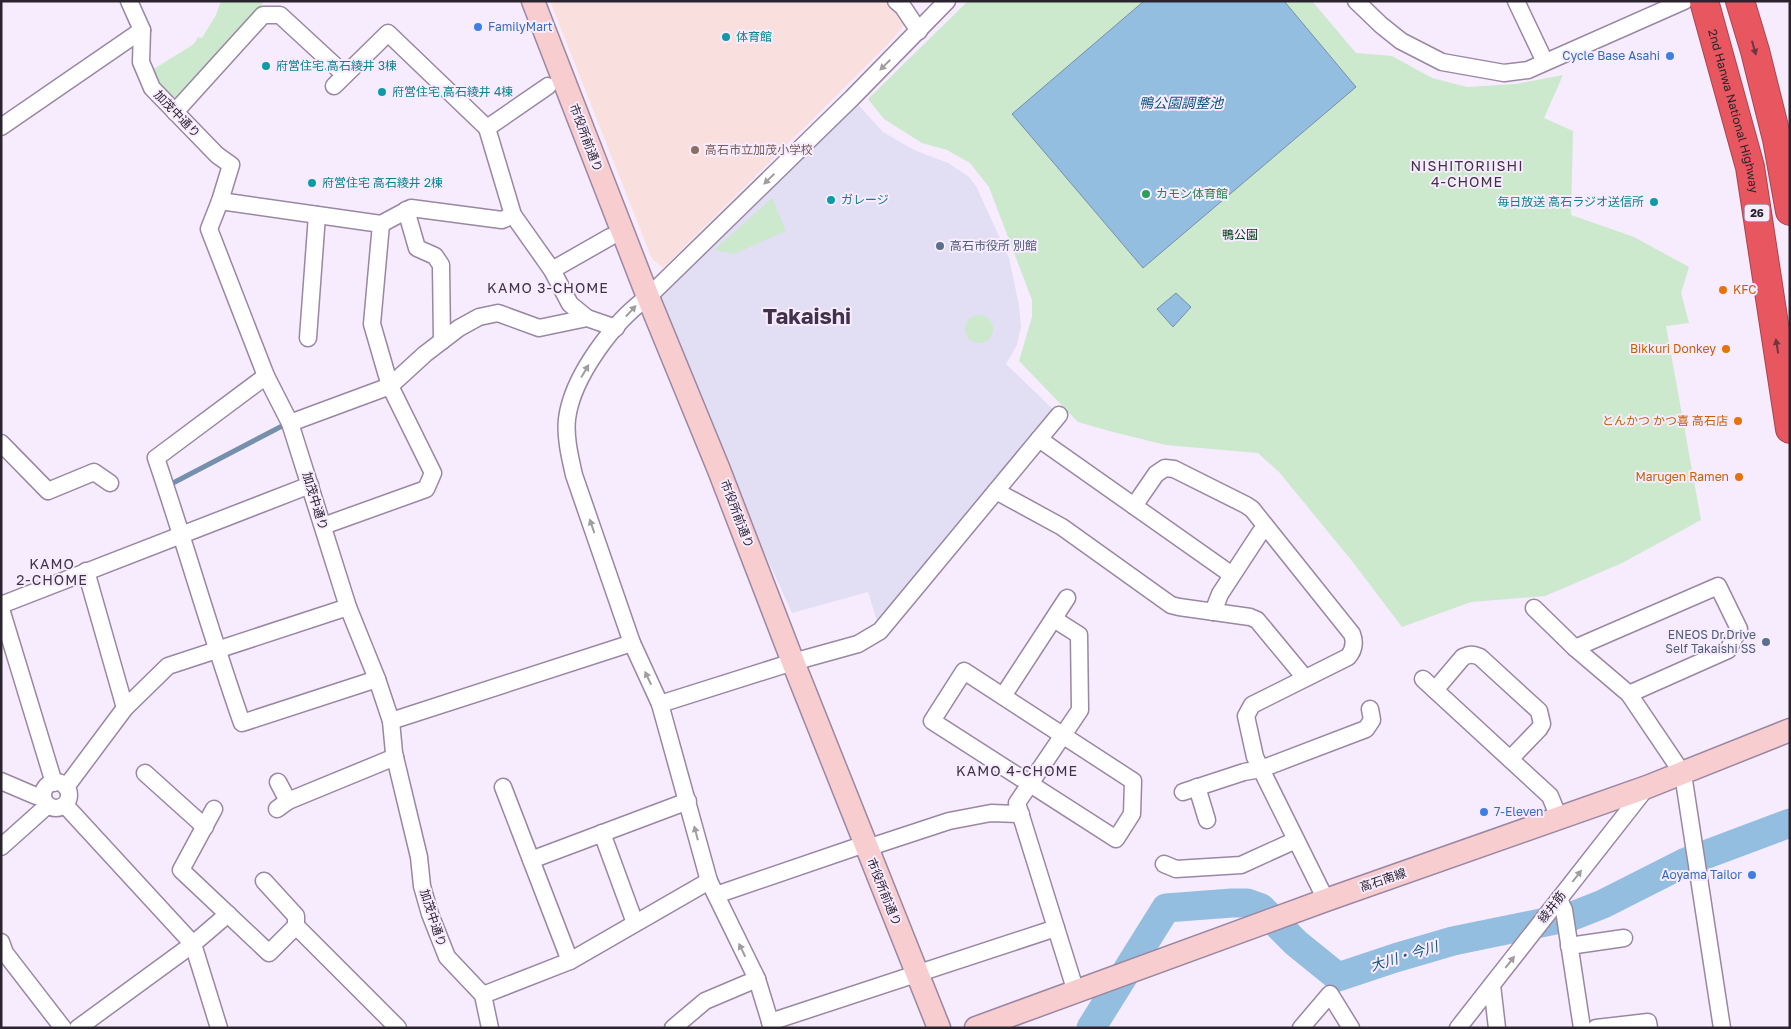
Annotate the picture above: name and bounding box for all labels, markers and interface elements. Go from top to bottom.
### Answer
place label: FamilyMart [488,19,553,34]
marker: FamilyMart [472,21,484,33]
street label: 2nd Hanwa National Highway [1705,27,1762,194]
place label: 体育館 [736,29,772,44]
marker: 体育館 [720,31,732,43]
one-way arrow [1750,40,1758,55]
place label: Cycle Base Asahi [1562,48,1660,63]
marker: Cycle Base Asahi [1664,50,1676,62]
place label: 府営住宅 高石綾井 3棟 [276,58,397,73]
one-way arrow [879,59,891,71]
marker: 府営住宅 高石綾井 3棟 [260,60,272,72]
place label: 府営住宅 高石綾井 4棟 [392,84,513,99]
marker: 府営住宅 高石綾井 4棟 [376,86,388,98]
street label: 加茂中通り [151,87,204,140]
water label: 鴨公園調整池 [1139,94,1225,111]
street label: 市役所前通り [567,102,606,174]
place label: 高石市立加茂小学校 [705,142,813,157]
marker: 高石市立加茂小学校 [689,144,701,156]
district label: NISHITORIISHI 4-CHOME [1410,157,1524,190]
one-way arrow [763,173,775,185]
place label: 府営住宅 高石綾井 2棟 [322,175,443,190]
marker: 府営住宅 高石綾井 2棟 [306,177,318,189]
place label: カモン体育館 [1156,186,1228,201]
marker: カモン体育館 [1140,188,1152,200]
place label: ガレージ [841,192,889,207]
marker: ガレージ [825,194,837,206]
place label: 毎日放送 高石ラジオ送信所 [1497,194,1644,209]
marker: 毎日放送 高石ラジオ送信所 [1648,196,1660,208]
road number: 26 [1744,204,1770,222]
park label: 鴨公園 [1222,227,1258,242]
place label: 高石市役所 別館 [950,238,1037,253]
marker: 高石市役所 別館 [934,240,946,252]
district label: KAMO 3-CHOME [487,279,609,296]
place label: KFC [1733,282,1757,297]
marker: KFC [1717,284,1729,296]
district label: Takaishi [763,302,851,329]
one-way arrow [625,305,637,317]
one-way arrow [1773,338,1781,354]
place label: Bikkuri Donkey [1630,341,1716,356]
marker: Bikkuri Donkey [1720,343,1732,355]
one-way arrow [580,364,589,377]
place label: とんかつ かつ喜 高石店 [1602,413,1728,428]
marker: とんかつ かつ喜 高石店 [1732,415,1744,427]
place label: Marugen Ramen [1635,469,1729,484]
street label: 加茂中通り [300,470,331,532]
marker: Marugen Ramen [1733,471,1745,483]
street label: 市役所前通り [718,478,757,550]
one-way arrow [587,519,595,534]
district label: KAMO 2-CHOME [16,555,88,588]
place label: ENEOS Dr.Drive Self Takaishi SS [1665,627,1756,656]
marker: ENEOS Dr.Drive Self Takaishi SS [1760,636,1772,648]
one-way arrow [644,671,652,685]
district label: KAMO 4-CHOME [956,762,1078,779]
place label: 7-Eleven [1494,804,1544,819]
marker: 7-Eleven [1478,806,1490,818]
one-way arrow [692,826,700,841]
street label: 市役所前通り [864,856,905,928]
street label: 高石南線 [1358,865,1408,894]
place label: Aoyama Tailor [1662,867,1742,882]
marker: Aoyama Tailor [1746,869,1758,881]
one-way arrow [1572,870,1583,883]
street label: 加茂中通り [417,887,450,949]
street label: 綾井筋 [1535,888,1569,925]
water label: 大川・今川 [1368,937,1442,974]
one-way arrow [738,943,746,957]
one-way arrow [1505,955,1515,969]

